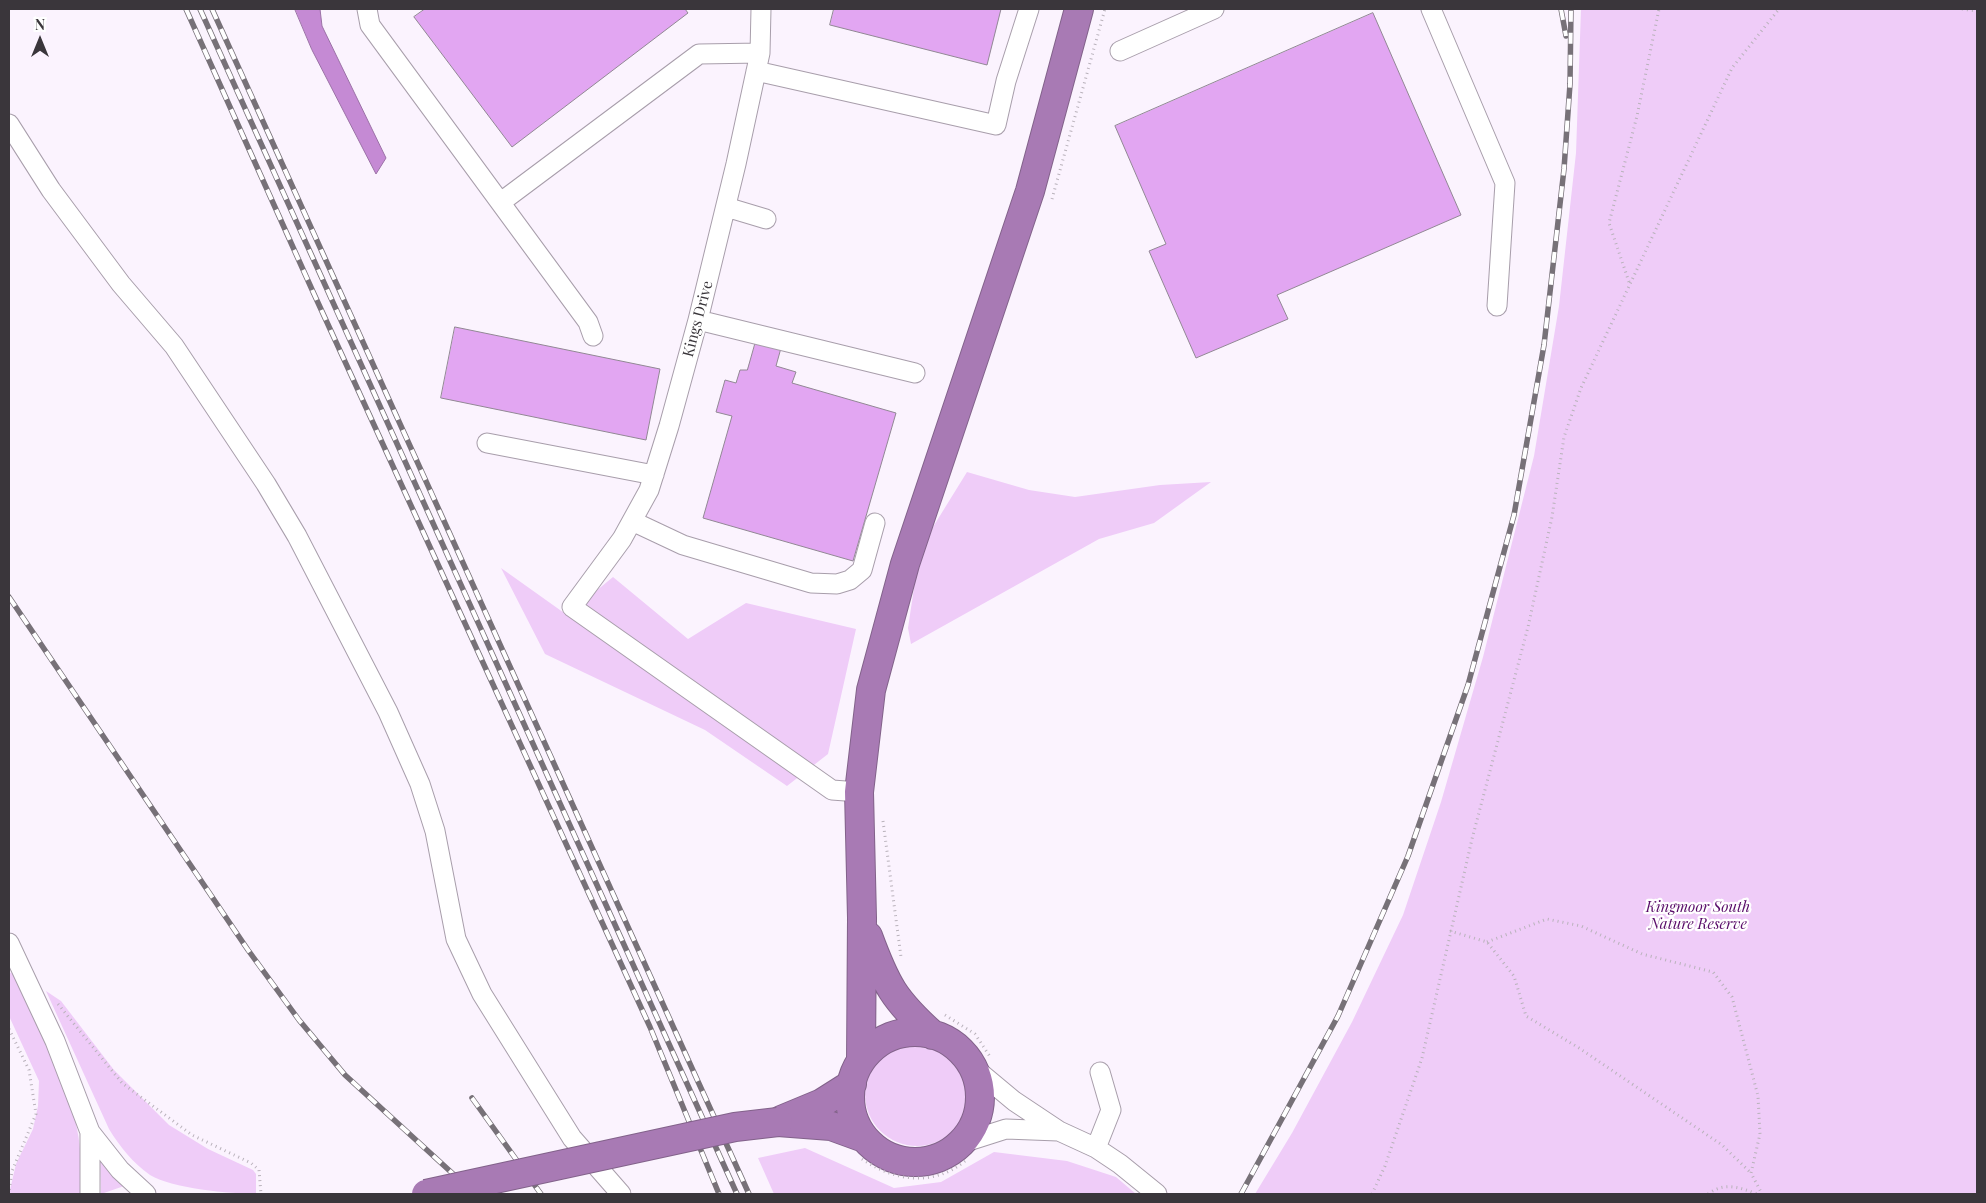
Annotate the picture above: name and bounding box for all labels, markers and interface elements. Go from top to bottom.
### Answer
north arrow [15,15,65,65]
text: N [35,15,45,34]
street label: Kings Drive [679,279,717,359]
park label: Kingmoor South Nature Reserve [1646,898,1750,933]

